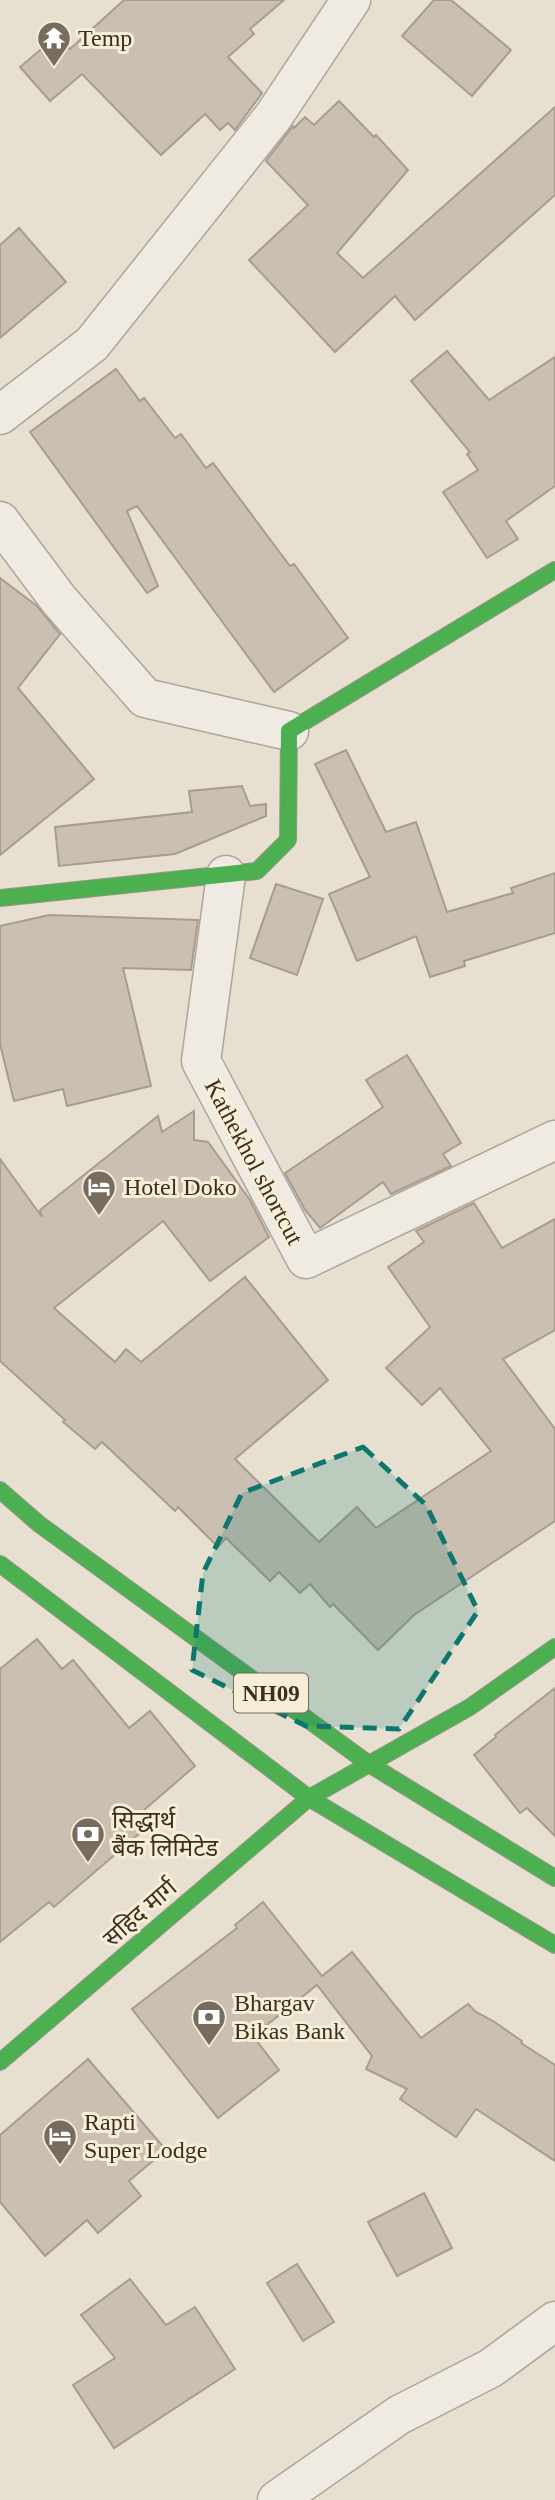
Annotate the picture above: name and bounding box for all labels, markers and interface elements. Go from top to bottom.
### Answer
temple icon: Temp [35,19,73,68]
place label: Temp [78,25,132,51]
street label: Kathekhol shortcut [199,1075,309,1249]
hotel icon: Hotel Doko [80,1168,118,1217]
place label: Hotel Doko [124,1174,237,1200]
road number: NH09 [234,1674,308,1712]
place label: सिद्धार्थ बैंक लिमिटेड [112,1806,219,1861]
bank icon: सिद्धार्थ बैंक लिमिटेड [69,1815,107,1864]
street label: सहिद मार्ग [98,1873,182,1952]
place label: Bhargav Bikas Bank [234,1990,345,2044]
bank icon: Bhargav Bikas Bank [190,1998,228,2047]
place label: Rapti Super Lodge [84,2109,207,2163]
hotel icon: Rapti Super Lodge [41,2117,79,2166]

